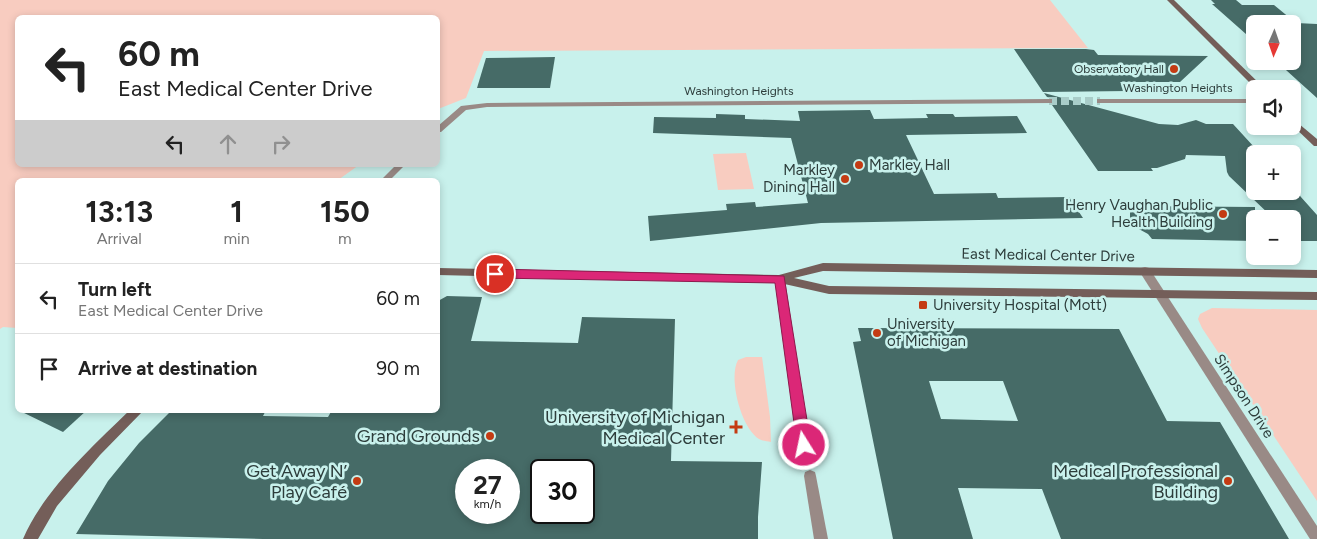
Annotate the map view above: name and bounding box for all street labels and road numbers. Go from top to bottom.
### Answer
street label: Washington Heights [1123,81,1233,95]
street label: Washington Heights [684,84,794,98]
street label: East Medical Center Drive [961,244,1135,266]
street label: Simpson Drive [1210,351,1278,441]

